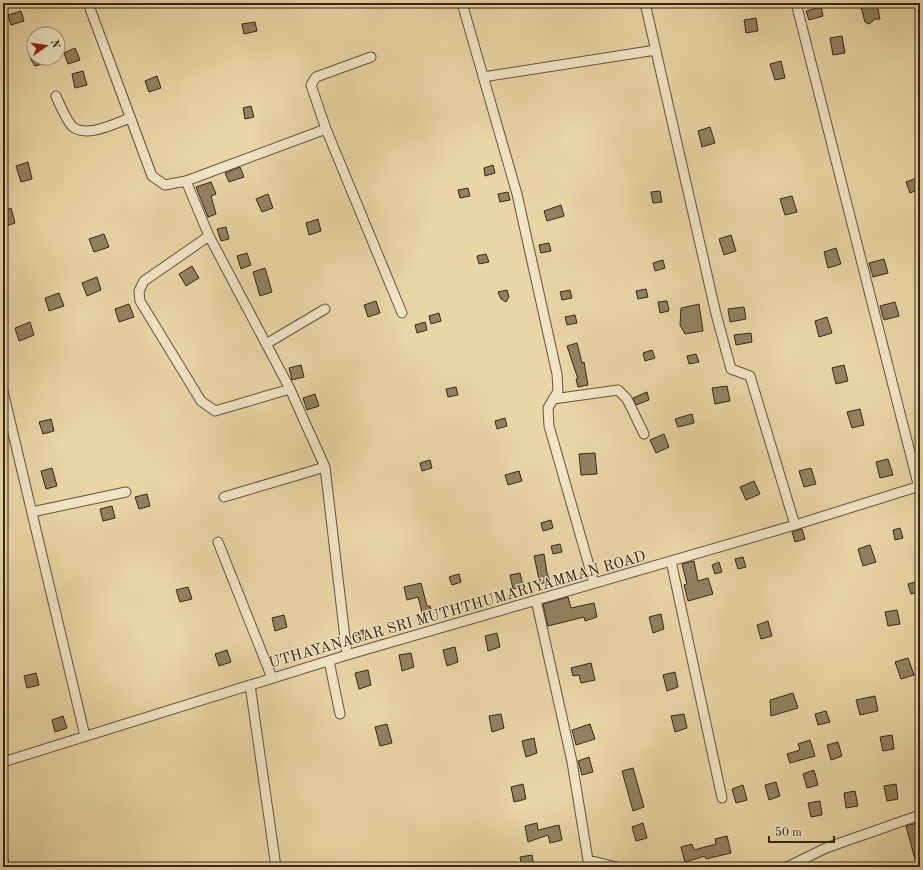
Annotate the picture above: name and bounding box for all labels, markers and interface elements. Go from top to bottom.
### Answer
north arrow [26,26,66,66]
text: N [48,39,61,50]
street label: UTHAYANAGAR SRI MUTHTHUMARIYAMMAN ROAD [267,549,648,672]
scale bar [769,818,834,844]
text: 50 m [775,826,802,839]

